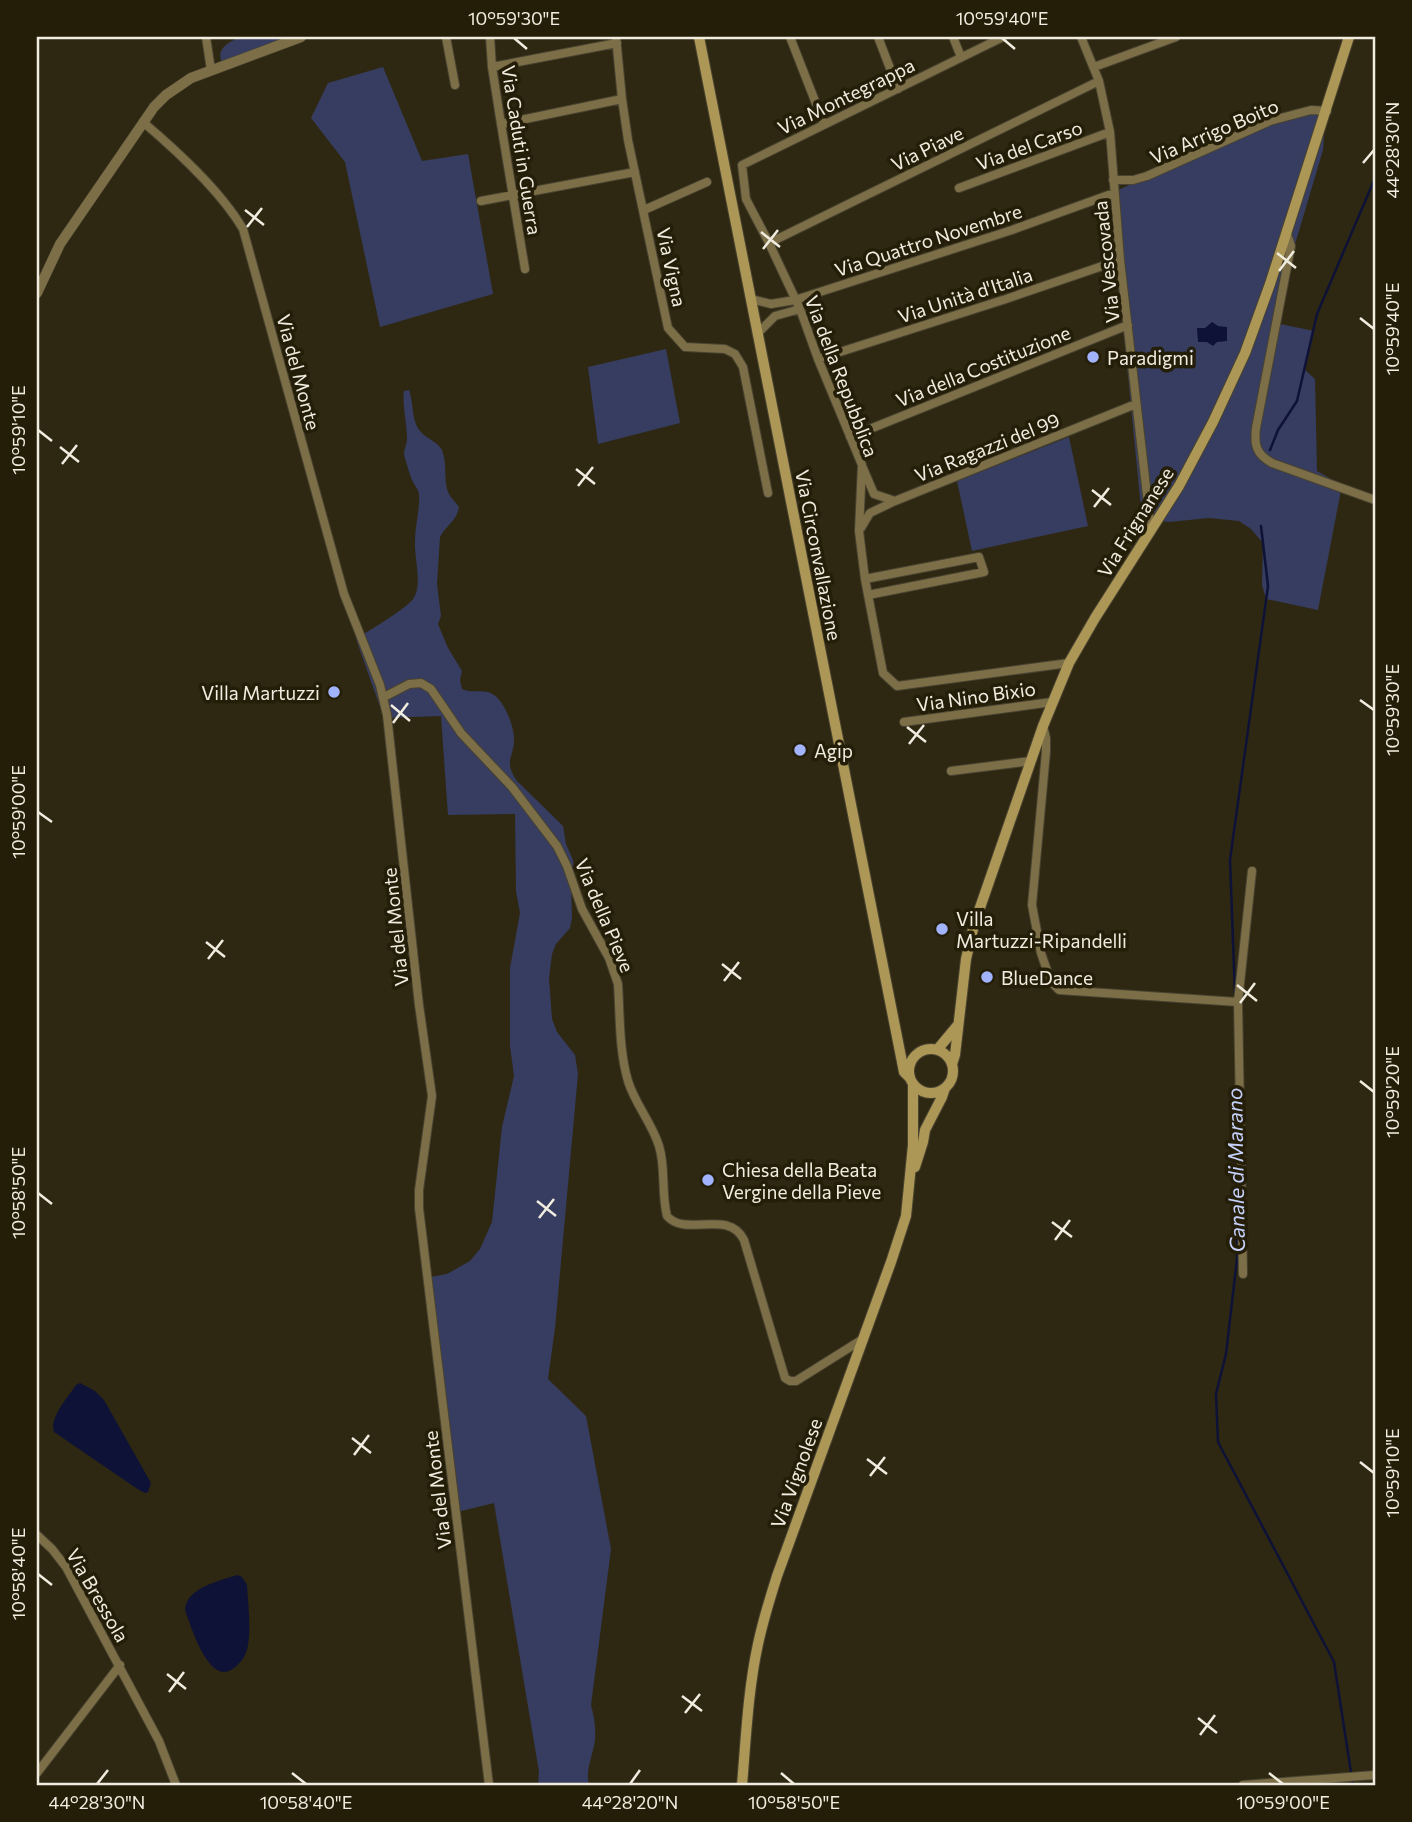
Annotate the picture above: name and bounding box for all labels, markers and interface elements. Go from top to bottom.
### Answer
text: 10°59'30"E [468,7,560,29]
text: 10°59'40"E [956,7,1048,29]
street label: Via Montegrappa [774,53,918,139]
street label: Via Caduti in Guerra [497,64,547,236]
street label: Via Arrigo Boito [1146,94,1282,168]
text: 44°28'30"N [1381,102,1403,198]
street label: Via del Carso [973,115,1085,175]
street label: Via Piave [887,121,967,175]
street label: Via Quattro Novembre [832,199,1024,281]
street label: Via Vescovada [1088,200,1124,324]
street label: Via Vigna [652,225,692,309]
street label: Via Unità d'Italia [895,262,1035,328]
text: 10°59'40"E [1381,283,1403,375]
street label: Via della Repubblica [801,292,883,460]
street label: Via del Monte [272,312,326,432]
street label: Via della Costituzione [892,320,1074,412]
place label: Paradigmi [1107,346,1194,369]
marker: Paradigmi [1085,349,1101,365]
text: 10°59'10"E [7,385,29,475]
street label: Via Ragazzi del 99 [911,407,1063,487]
street label: Via Frignanese [1092,463,1178,581]
street label: Via Circonvallazione [791,468,847,642]
text: 10°59'30"E [1381,664,1403,756]
street label: Via Nino Bixio [915,676,1037,716]
place label: Villa Martuzzi [201,681,320,704]
marker: Villa Martuzzi [326,684,342,700]
place label: Agip [814,739,853,762]
marker: Agip [792,742,808,758]
text: 10°59'00"E [7,765,29,859]
street label: Via della Pieve [571,854,639,976]
street label: Via del Monte [377,867,413,987]
place label: Villa Martuzzi-Ripandelli [956,907,1127,952]
marker: Villa Martuzzi-Ripandelli [934,921,950,937]
place label: BlueDance [1001,966,1093,989]
marker: BlueDance [979,969,995,985]
text: 10°59'20"E [1381,1046,1403,1138]
water label: Canale di Marano [1221,1087,1249,1253]
text: 10°58'50"E [7,1147,29,1239]
place label: Chiesa della Beata Vergine della Pieve [722,1158,881,1203]
marker: Chiesa della Beata Vergine della Pieve [700,1172,716,1188]
street label: Via Vignolese [765,1415,827,1531]
text: 10°59'10"E [1381,1428,1403,1518]
street label: Via del Monte [418,1430,456,1550]
text: 10°58'40"E [7,1528,29,1620]
street label: Via Bressola [62,1544,134,1646]
text: 44°28'30"N [49,1791,145,1813]
text: 10°58'40"E [260,1791,352,1813]
text: 44°28'20"N [582,1791,678,1813]
text: 10°58'50"E [748,1791,840,1813]
text: 10°59'00"E [1236,1791,1330,1813]

